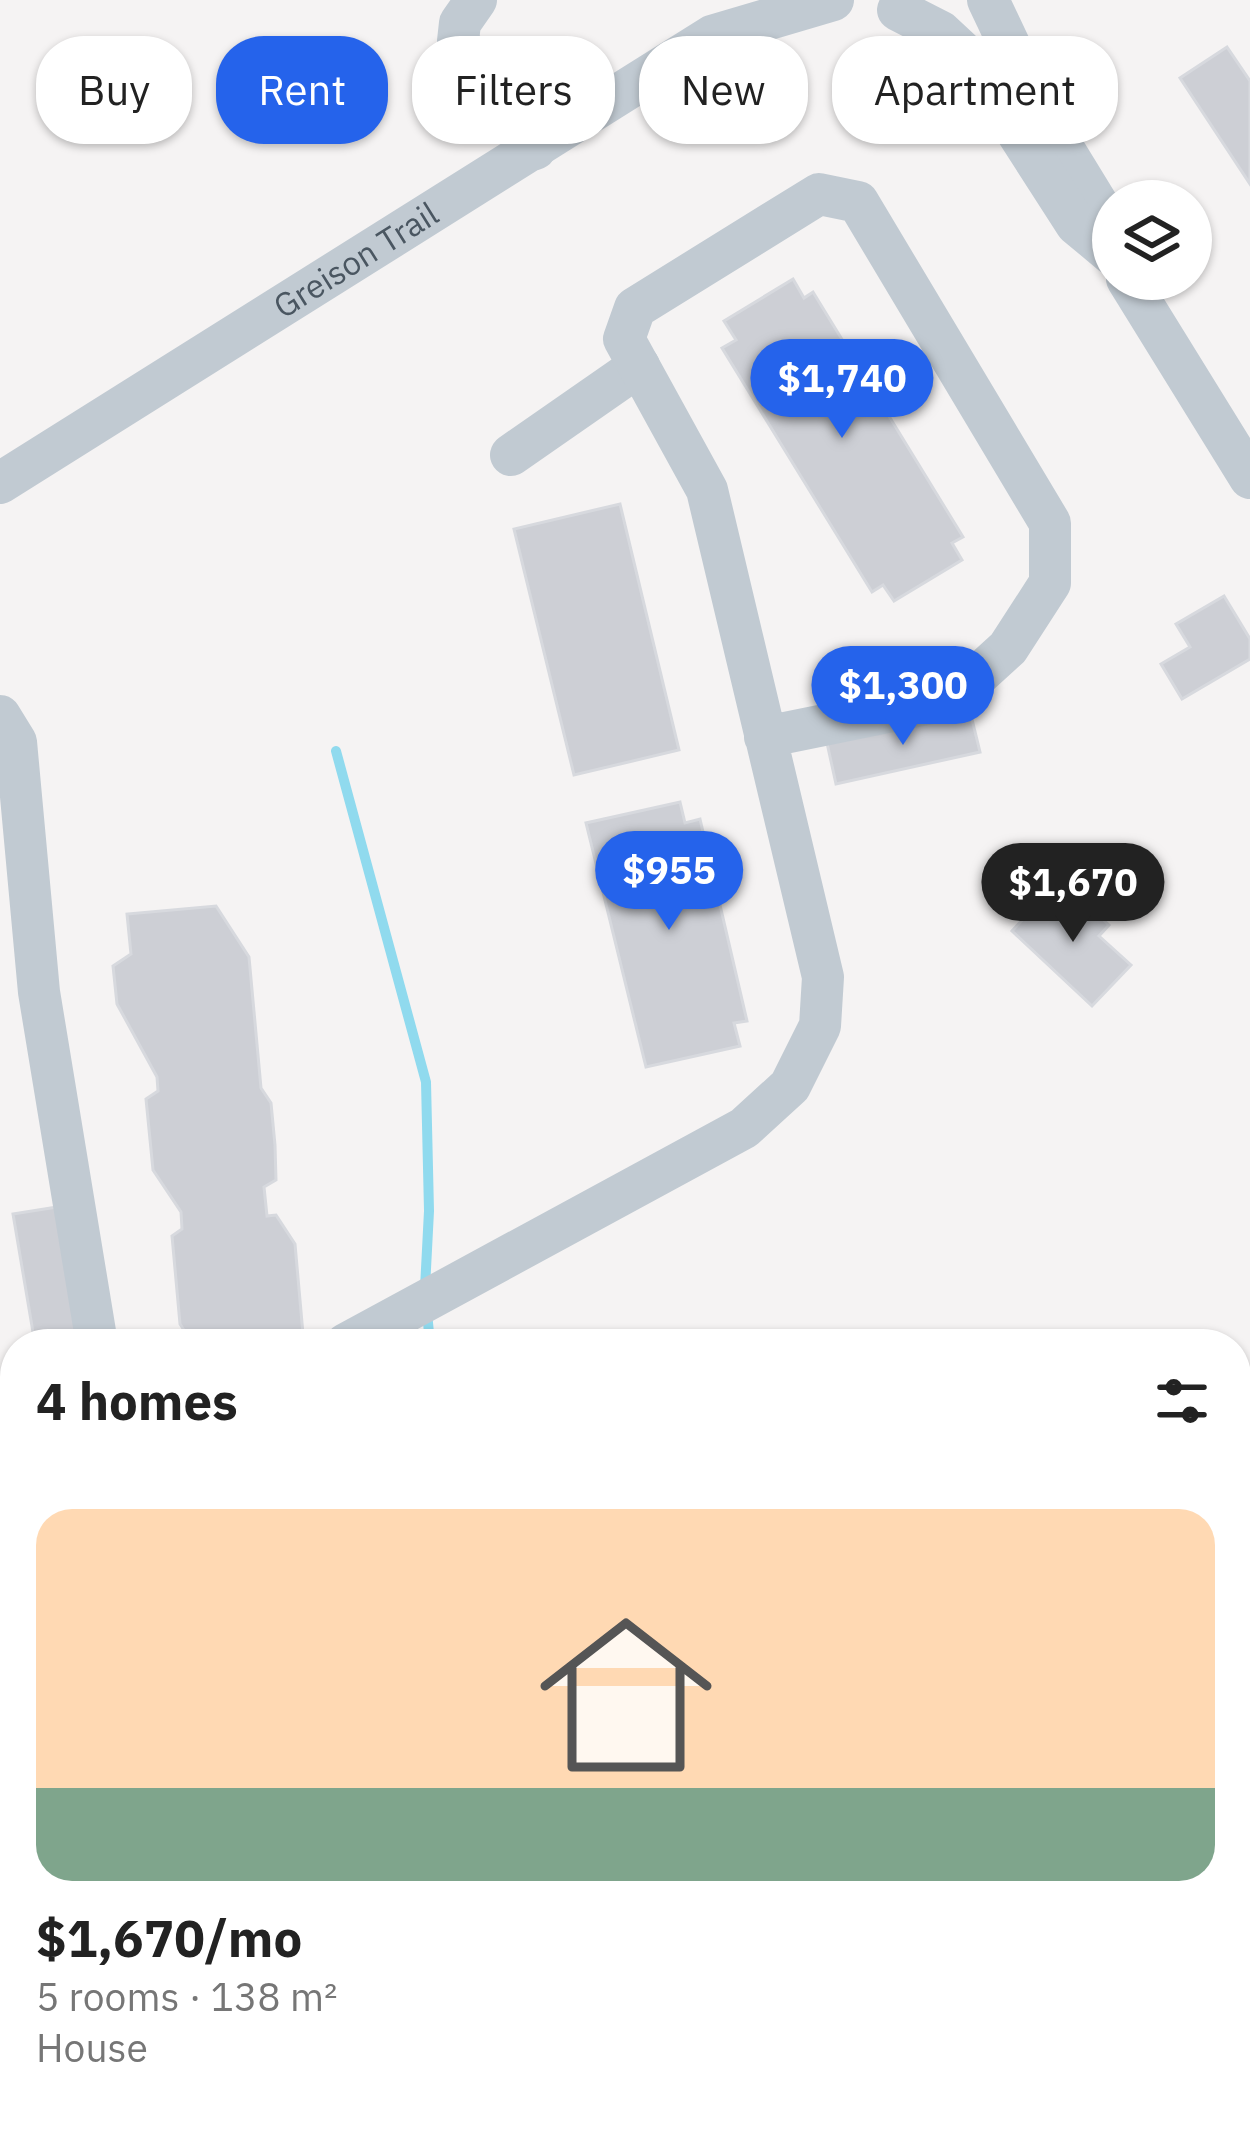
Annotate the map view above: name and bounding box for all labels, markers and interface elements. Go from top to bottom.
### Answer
chip: Buy [36,36,192,144]
chip: Rent [216,36,388,144]
chip: Filters [412,36,615,144]
chip: New [639,36,808,144]
chip: Apartment [832,36,1118,144]
map controls [1092,180,1212,300]
button: layers [1092,180,1212,300]
street label: Greison Trail [265,191,446,327]
pin: $1,740 [744,339,940,441]
text: $1,740 [777,352,907,403]
pin: $1,300 [805,646,1001,748]
text: $1,300 [838,659,968,710]
pin: $955 [598,831,740,933]
pin: $1,670 [975,843,1171,945]
text: $955 [622,844,716,895]
text: $1,670 [1008,856,1138,907]
text: 4 homes [36,1368,238,1434]
icon: filters [1149,1368,1215,1434]
icon: home [518,1587,734,1803]
text: $1,670/mo [36,1905,302,1971]
text: 5 rooms · 138 m² [36,1971,338,2022]
text: House [36,2022,148,2073]

